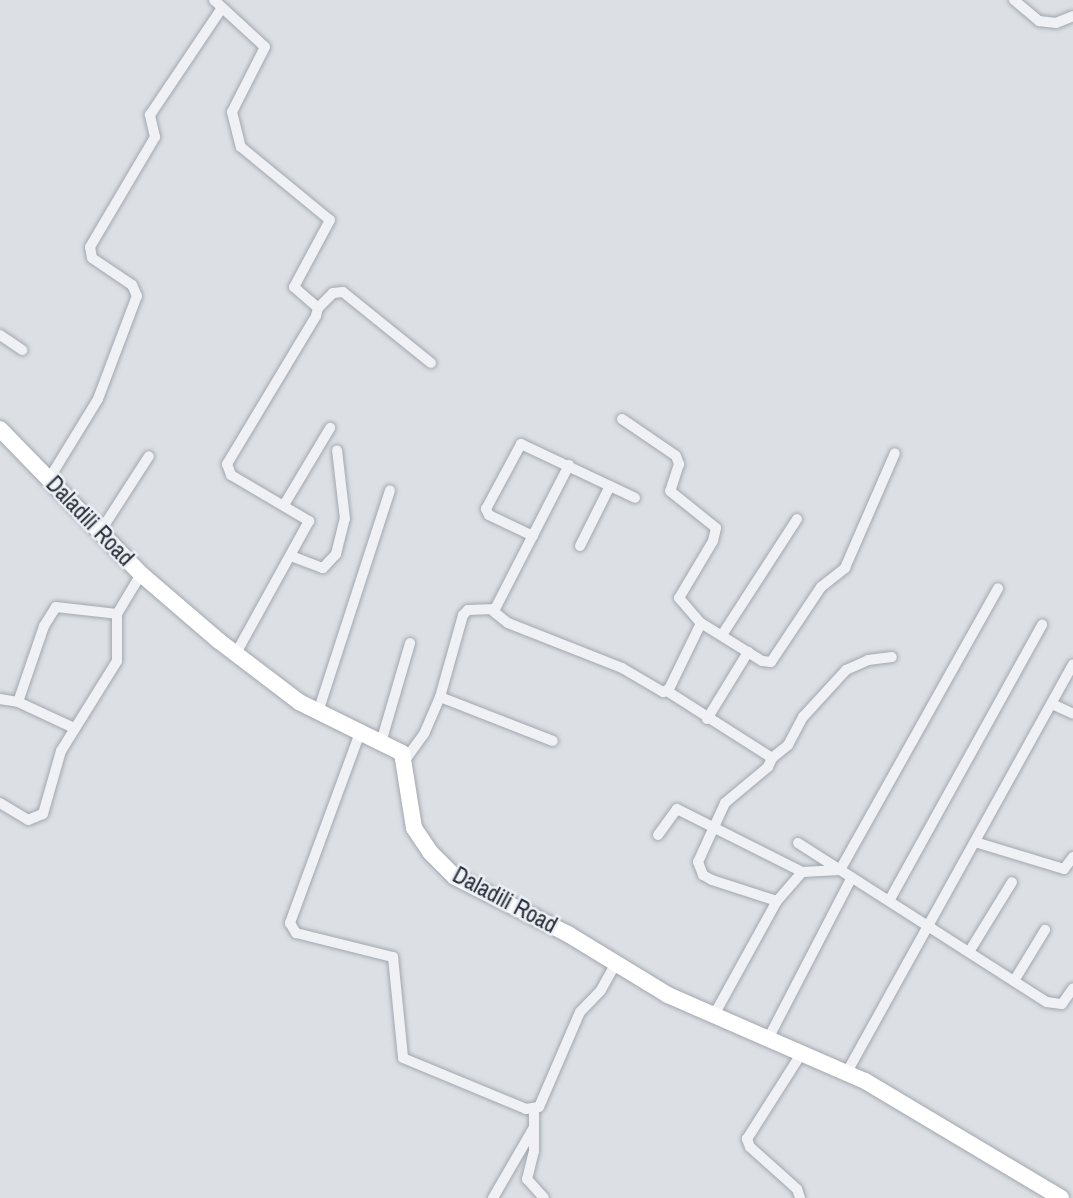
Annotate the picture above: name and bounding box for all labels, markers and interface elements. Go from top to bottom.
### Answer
street label: Daladili Road [40,470,140,572]
street label: Daladili Road [448,861,562,939]

